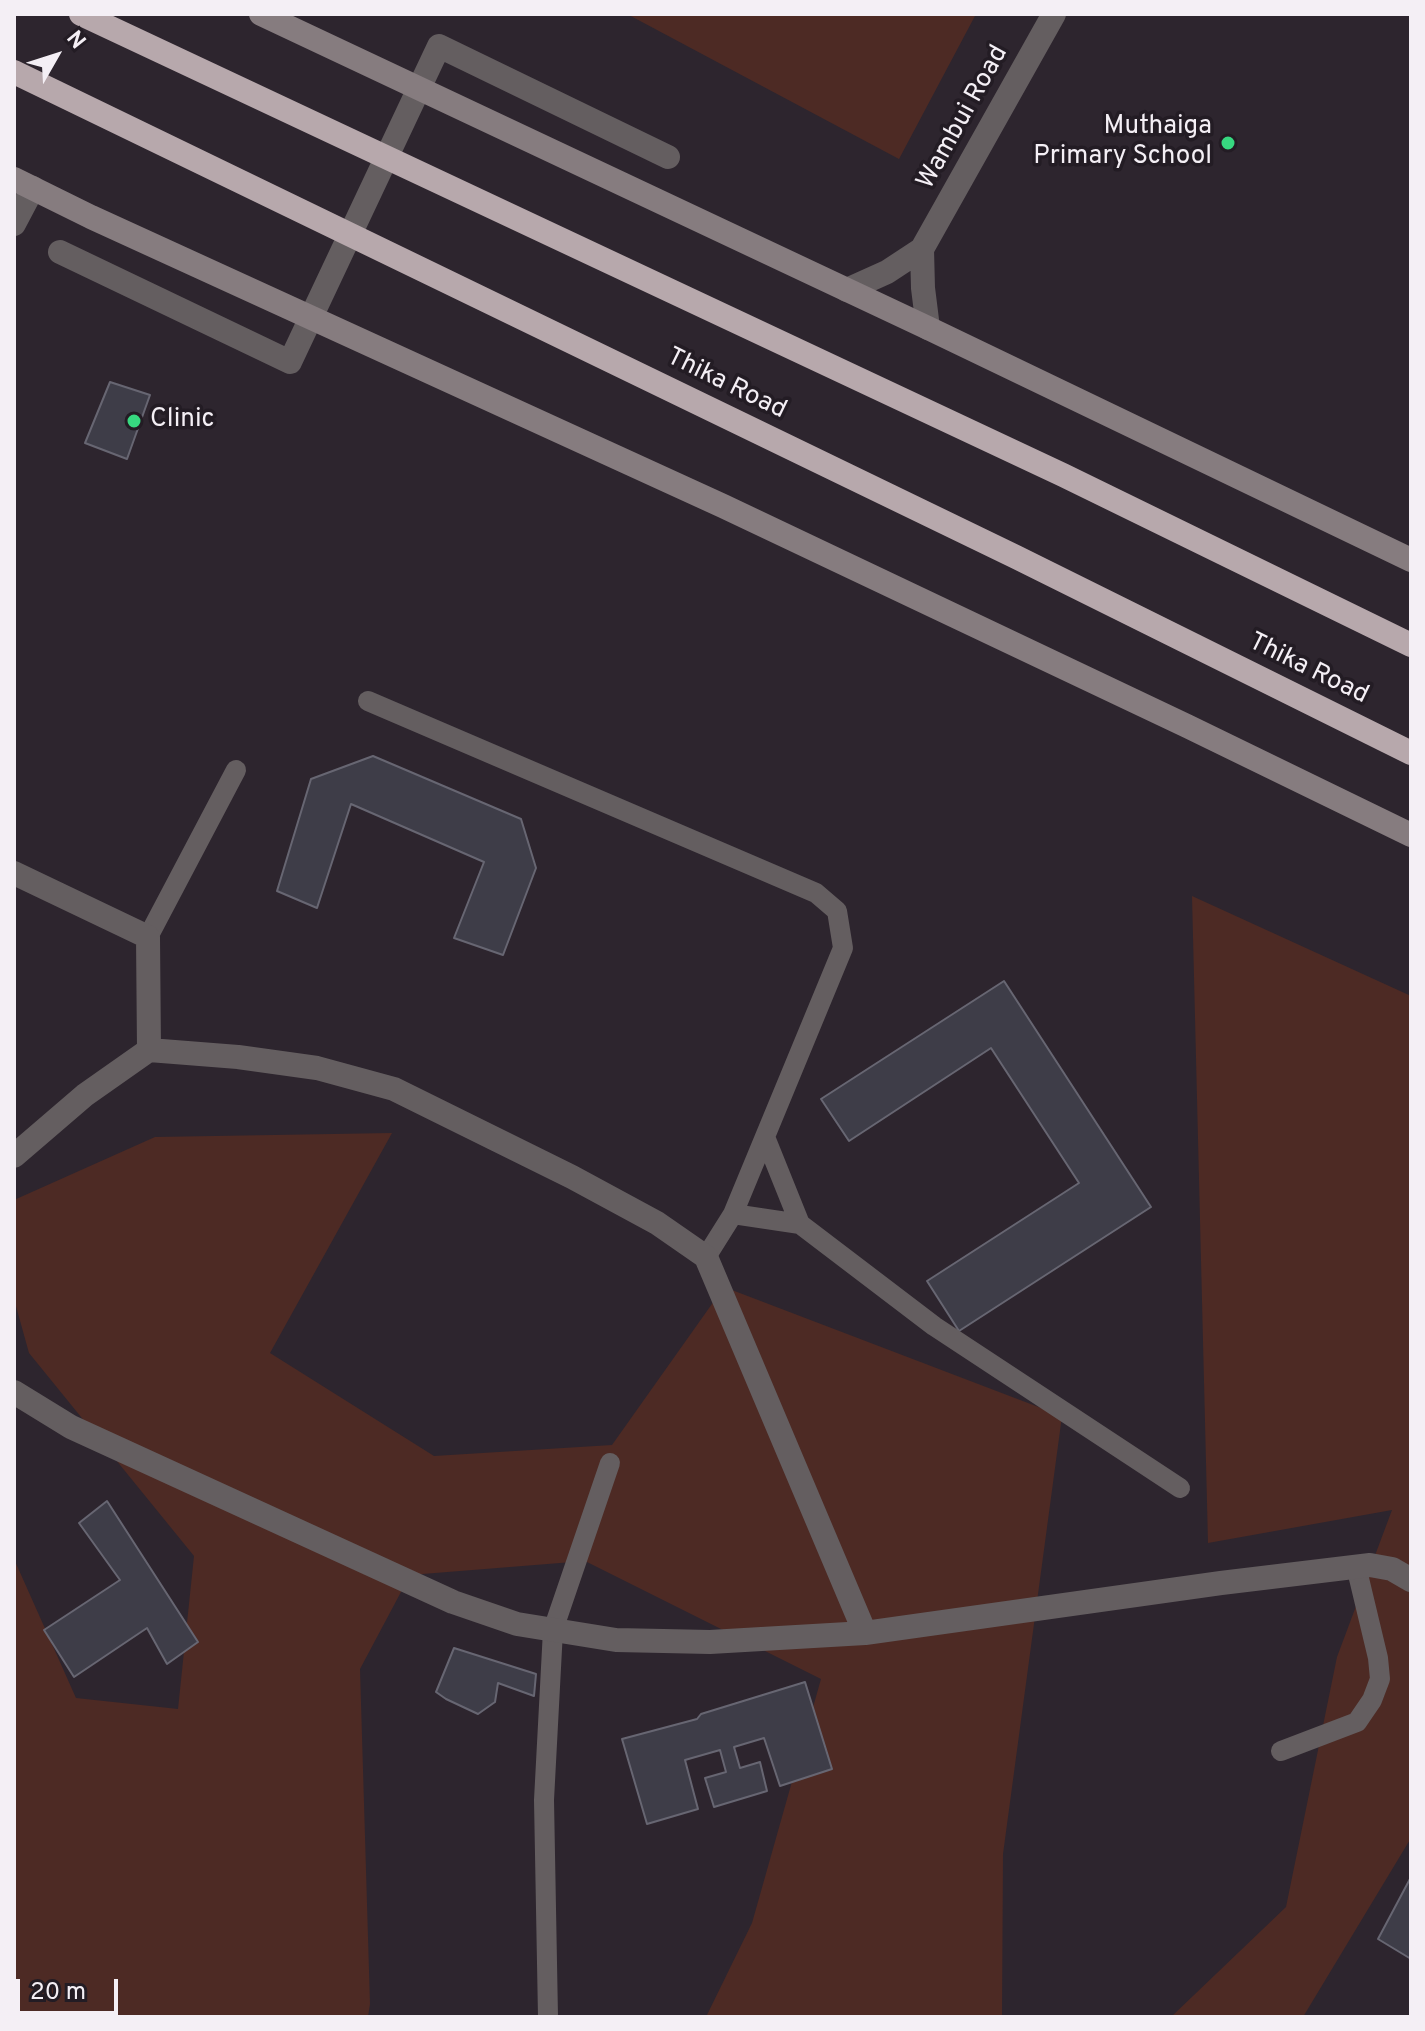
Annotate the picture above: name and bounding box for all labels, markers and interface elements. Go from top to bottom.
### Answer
north arrow [16,16,96,96]
text: N [60,26,90,55]
street label: Wambui Road [912,41,1016,195]
place label: Muthaiga Primary School [1033,112,1212,174]
marker: Muthaiga Primary School [1219,134,1237,152]
street label: Thika Road [661,343,791,427]
place label: Clinic [150,405,214,437]
marker: Clinic [125,412,143,430]
street label: Thika Road [1243,628,1373,712]
scale bar [20,1963,122,2013]
text: 20 m [30,1978,86,2008]

